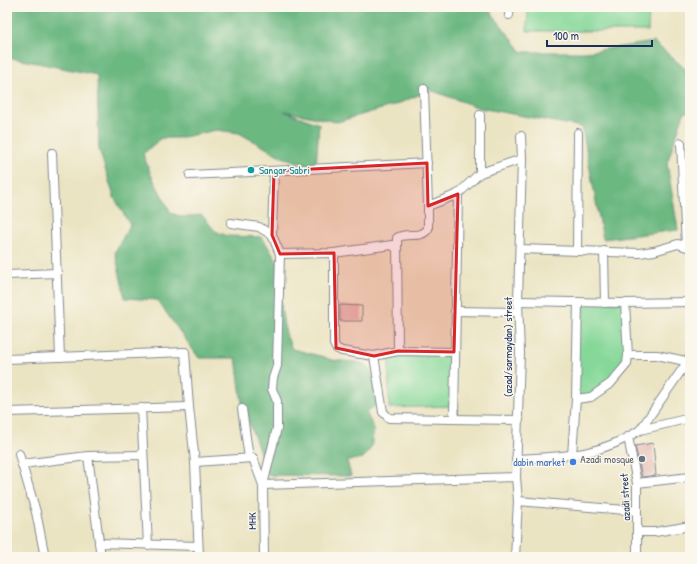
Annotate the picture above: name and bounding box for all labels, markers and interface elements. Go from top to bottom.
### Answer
scale bar [547,22,652,48]
text: 100 m [553,27,579,44]
place label: Sangar Sabri [259,163,310,177]
marker: Sangar Sabri [246,165,256,175]
street label: (azad/sarmaydan) street [501,297,515,397]
place label: Azadi mosque [580,452,635,466]
marker: Azadi mosque [637,454,647,464]
place label: dabin market [513,455,565,469]
marker: dabin market [568,457,578,467]
street label: azadi street [617,473,633,521]
street label: MHK [245,512,259,530]

